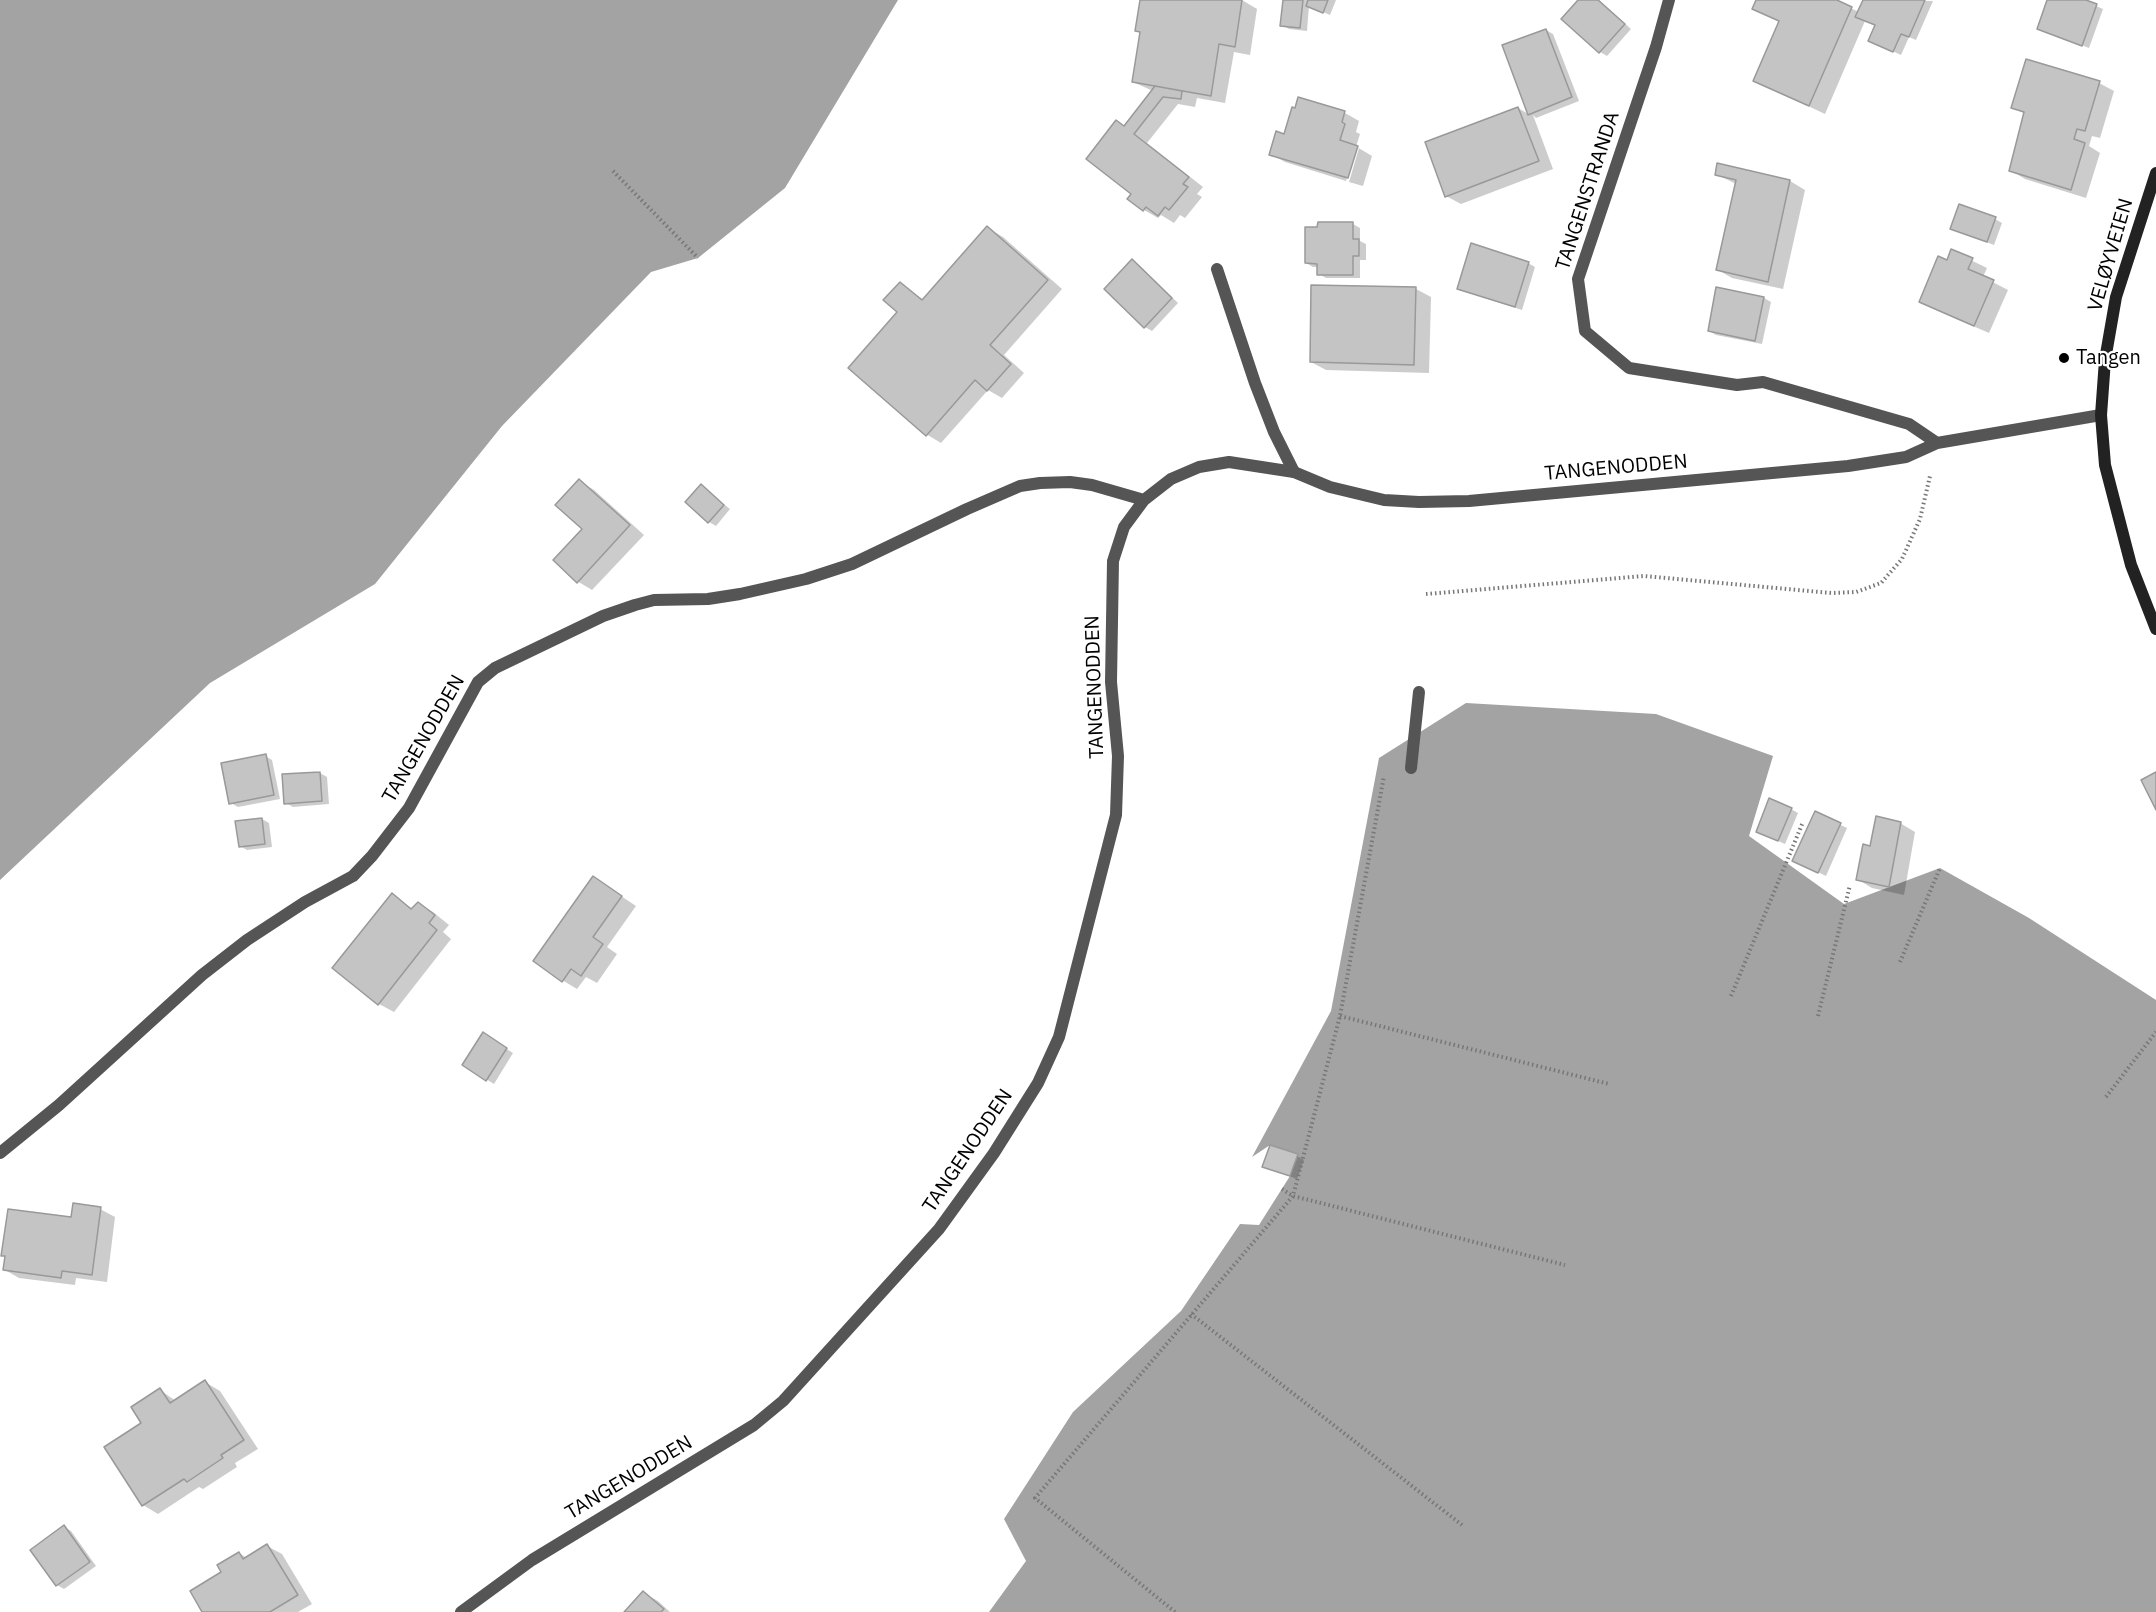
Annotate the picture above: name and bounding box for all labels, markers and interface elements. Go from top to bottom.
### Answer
street label: TANGENSTRANDA [1551,109,1625,273]
street label: VELØYVEIEN [2083,196,2139,314]
place label: Tangen [2076,346,2141,370]
marker: Tangen [2057,351,2071,365]
street label: TANGENODDEN [1543,450,1689,486]
street label: TANGENODDEN [1081,615,1109,759]
street label: TANGENODDEN [378,671,470,807]
street label: TANGENODDEN [918,1085,1018,1217]
street label: TANGENODDEN [561,1431,697,1525]

